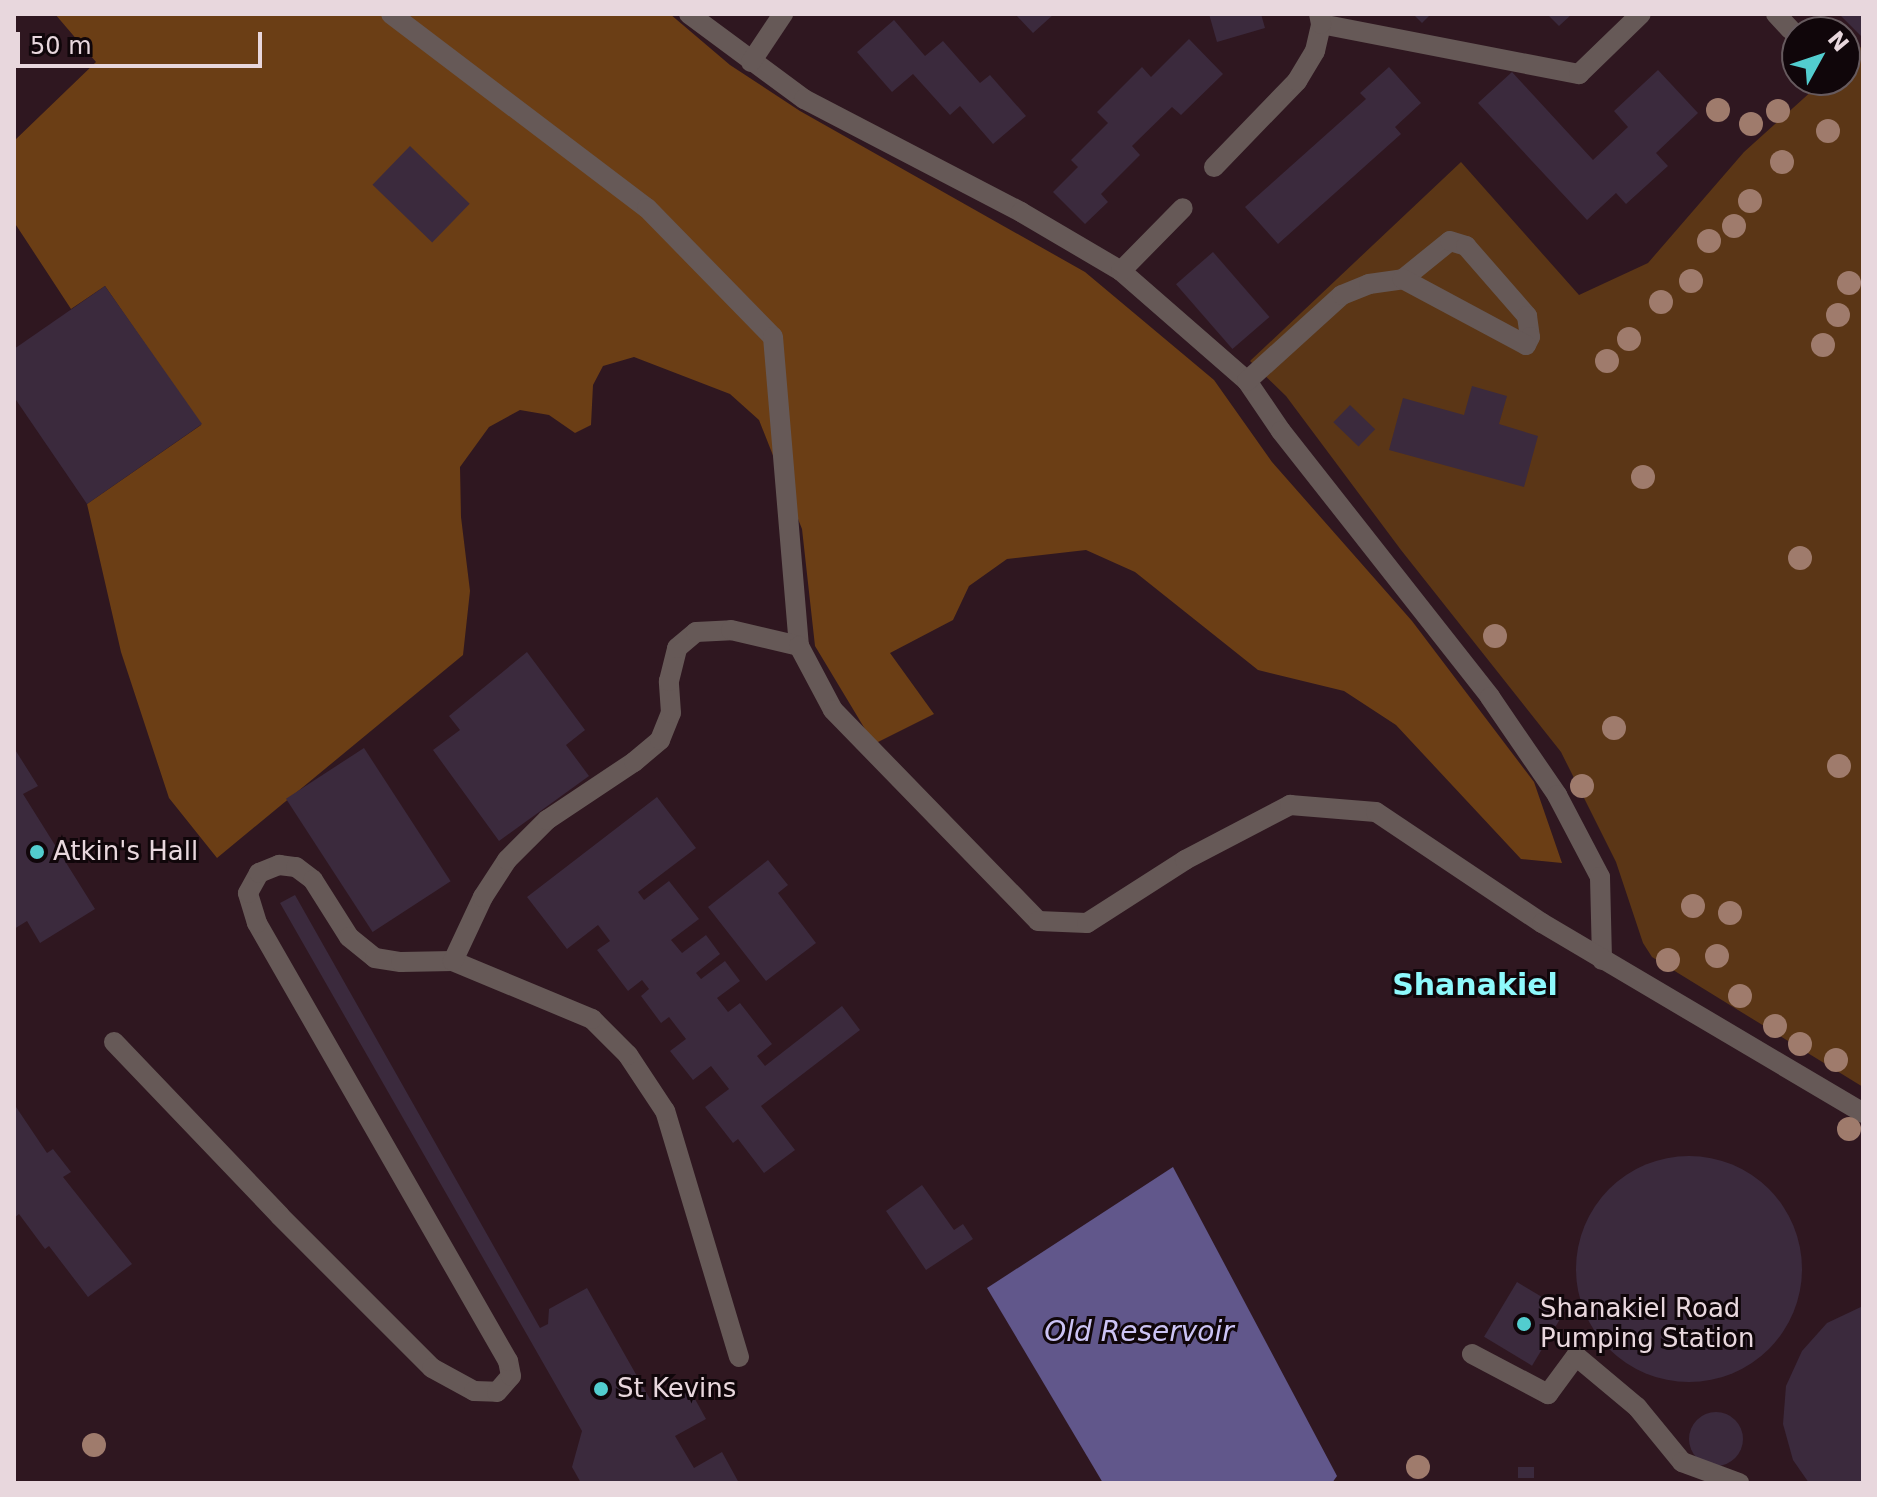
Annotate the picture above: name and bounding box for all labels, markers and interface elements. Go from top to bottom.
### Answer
scale bar [20,16,266,66]
north arrow [1781,16,1861,96]
text: N [1823,26,1854,57]
text: 50 m [30,32,92,60]
place label: Atkin's Hall [53,836,198,868]
marker: Atkin's Hall [28,843,46,861]
district label: Shanakiel [1392,967,1558,1003]
place label: Shanakiel Road Pumping Station [1540,1293,1754,1354]
water label: Old Reservoir [1044,1315,1234,1349]
marker: Shanakiel Road Pumping Station [1515,1315,1533,1333]
place label: St Kevins [617,1373,736,1405]
marker: St Kevins [592,1380,610,1398]

